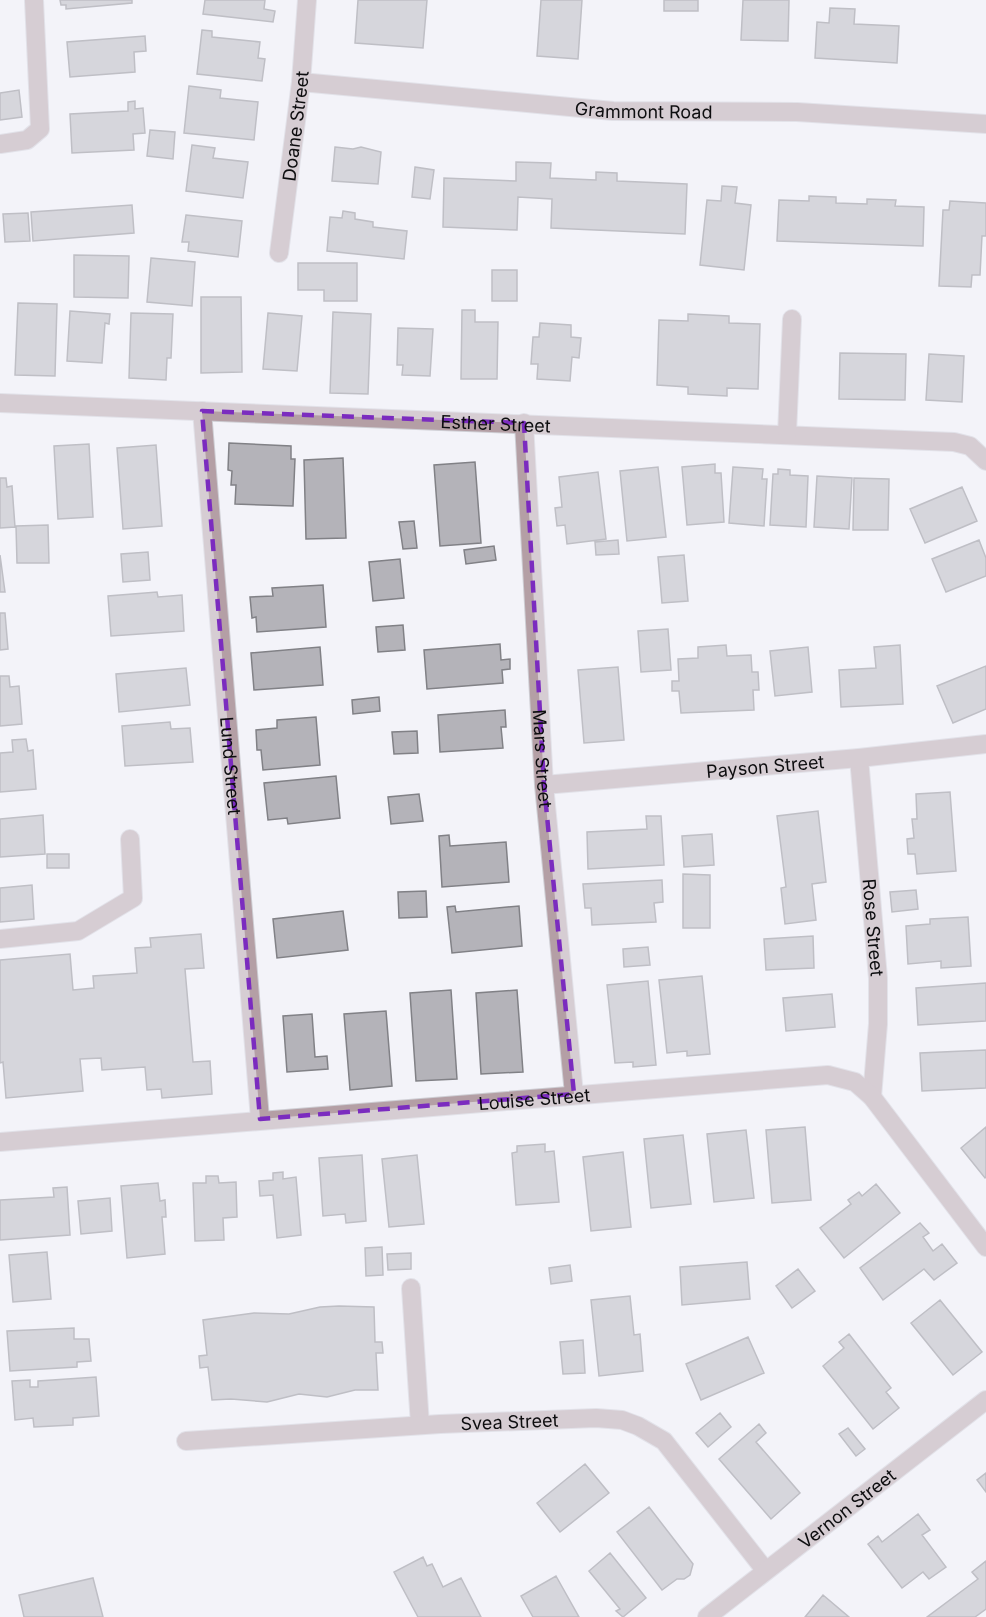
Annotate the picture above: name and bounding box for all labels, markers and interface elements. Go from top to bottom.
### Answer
street label: Doane Street [278,70,312,182]
street label: Grammont Road [574,97,713,122]
street label: Esther Street [440,411,551,436]
street label: Mars Street [529,709,557,809]
street label: Lund Street [217,716,246,816]
street label: Payson Street [705,751,825,782]
street label: Rose Street [859,878,888,977]
street label: Louise Street [478,1084,591,1114]
street label: Svea Street [460,1409,559,1434]
street label: Vernon Street [794,1464,899,1553]

